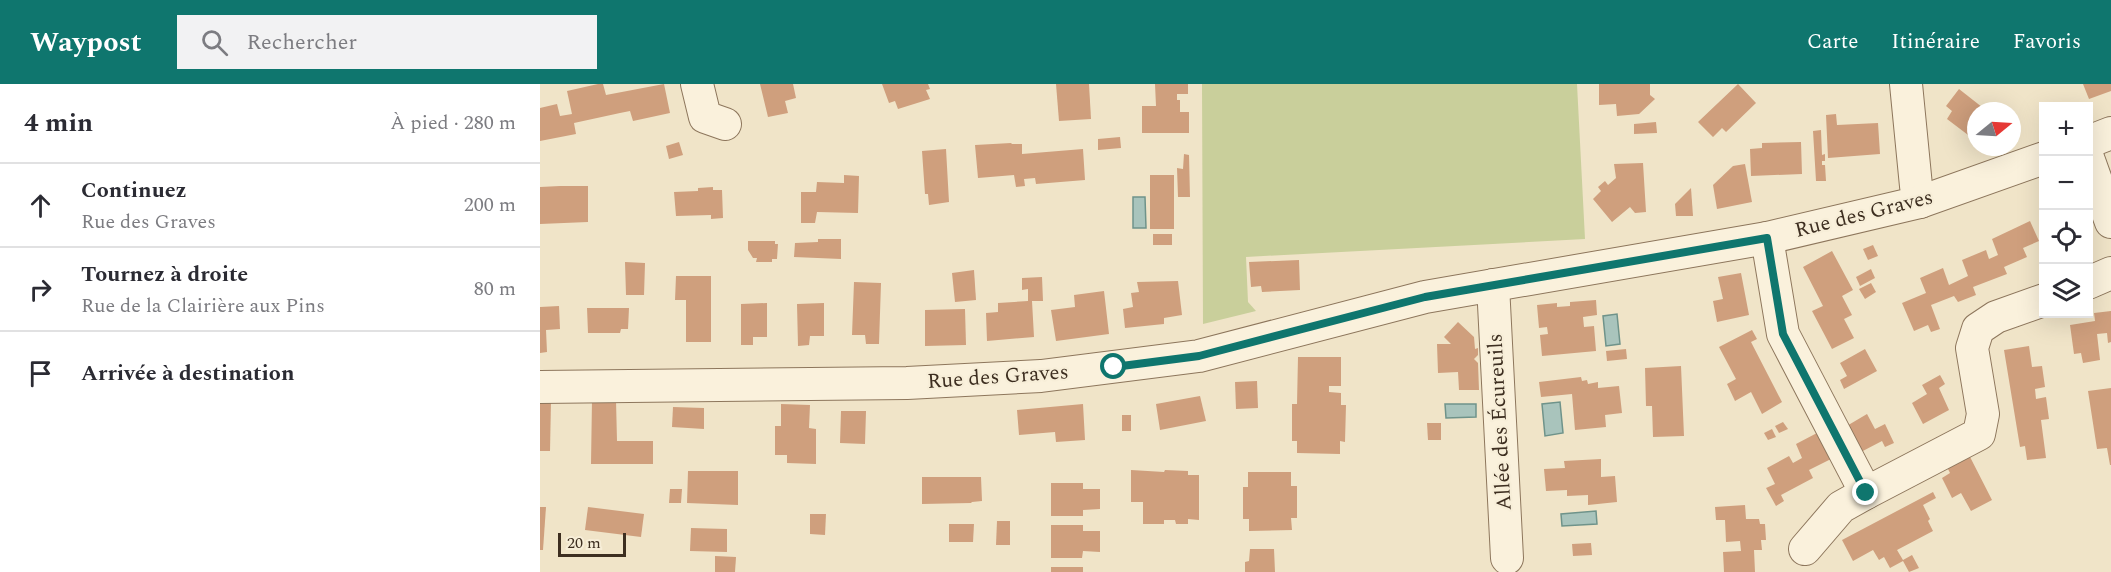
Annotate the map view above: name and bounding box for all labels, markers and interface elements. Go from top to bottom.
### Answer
search box [177,15,597,69]
text: Waypost [30,21,141,64]
icon: search [198,26,231,59]
text: Rechercher [246,26,357,59]
text: Carte [1807,26,1858,58]
text: Itinéraire [1891,26,1980,58]
text: Favoris [2013,26,2081,58]
north arrow [1967,102,2021,156]
map controls [2039,102,2093,318]
button: + [2039,102,2093,156]
text: 4 min [24,103,93,143]
text: À pied · 280 m [390,108,516,138]
button: − [2039,156,2093,210]
text: Continuez [81,174,187,207]
street label: Rue des Graves [1791,181,1937,247]
icon: ahead [24,189,57,222]
text: 200 m [464,190,516,220]
text: Rue des Graves [81,207,216,237]
button: locate [2039,210,2093,264]
text: Tournez à droite [81,258,248,291]
button: layers [2039,264,2093,318]
icon: right [24,273,57,306]
text: 80 m [474,274,516,304]
text: Rue de la Clairière aux Pins [81,291,325,321]
street label: Allée des Écureuils [1479,333,1521,511]
route start [1100,353,1126,379]
street label: Rue des Graves [926,356,1070,398]
icon: arrive [24,357,57,390]
text: Arrivée à destination [81,357,295,390]
route end [1852,479,1878,505]
scale bar [558,530,626,558]
text: 20 m [567,531,601,555]

